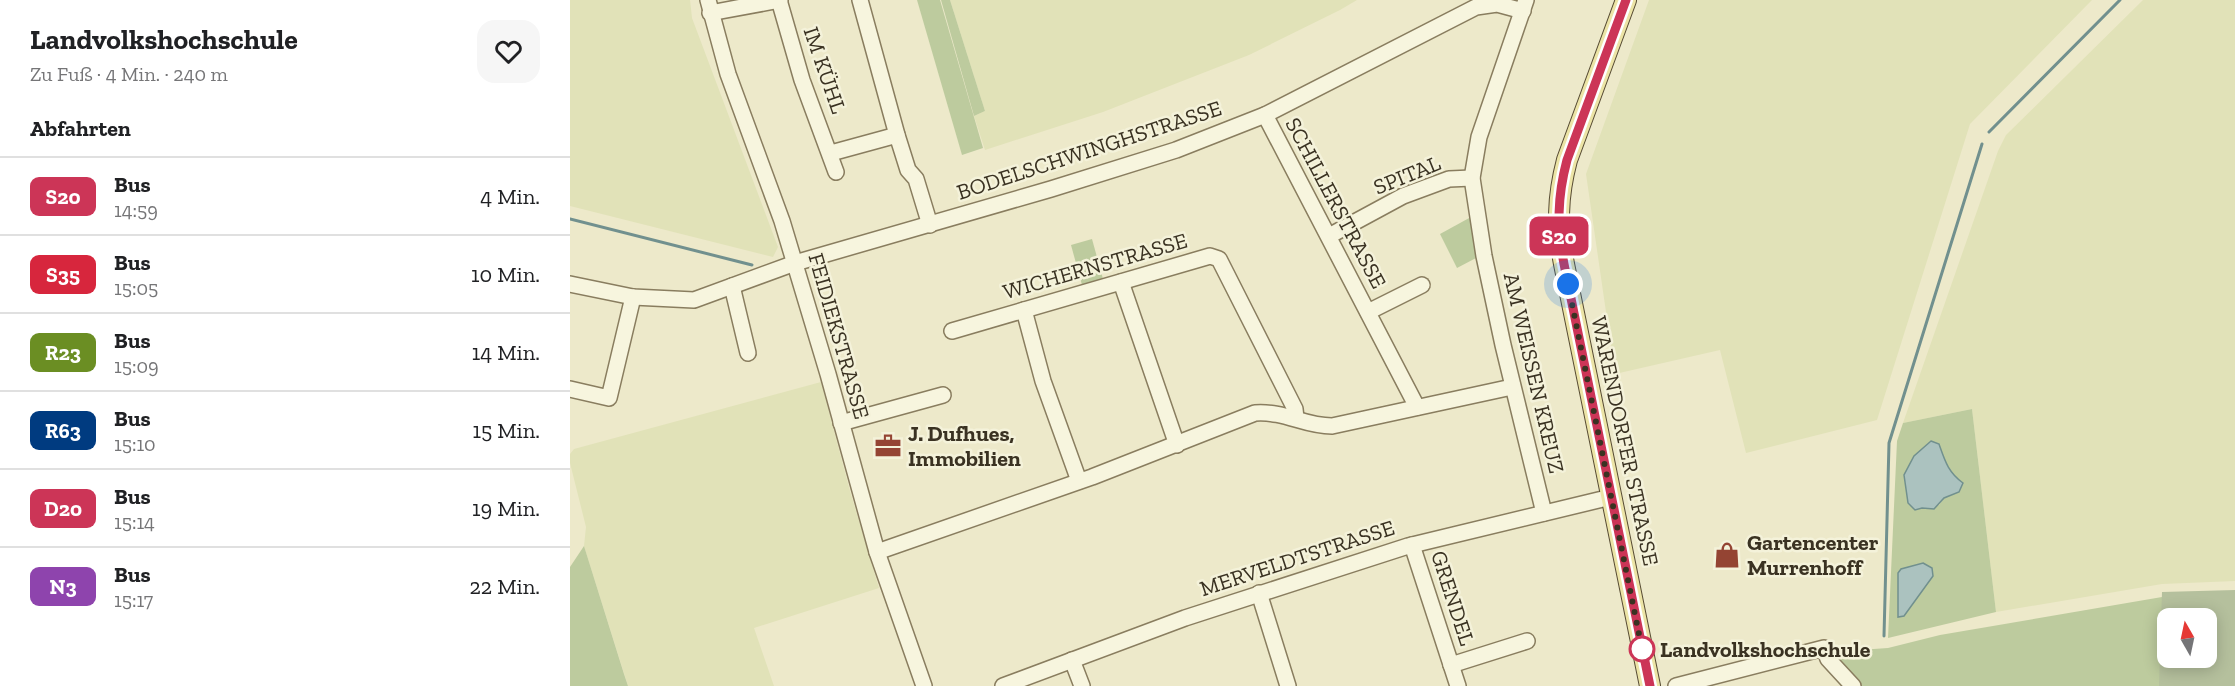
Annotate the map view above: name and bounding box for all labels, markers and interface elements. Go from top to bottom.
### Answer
button: heart [477,20,540,83]
text: Landvolkshochschule [30,23,298,56]
street label: IM KÜHL [798,23,852,117]
text: Zu Fuß · 4 Min. · 240 m [30,62,228,86]
street label: BODELSCHWINGHSTRASSE [953,94,1225,206]
street label: SCHILLERSTRASSE [1280,113,1392,293]
text: Abfahrten [30,115,131,142]
street label: SPITAL [1370,149,1444,201]
text: Bus [114,171,151,198]
text: 4 Min. [480,183,540,210]
text: S20 [45,184,81,209]
text: 14:59 [114,198,158,222]
line badge: S20 [1524,216,1594,256]
text: S20 [1541,224,1577,249]
street label: WICHERNSTRASSE [1000,227,1190,305]
text: Bus [114,249,151,276]
street label: FEIDIEKSTRASSE [802,250,876,422]
text: 10 Min. [471,261,540,288]
text: S35 [46,262,80,287]
your location [1553,269,1583,299]
street label: AM WEISSEN KREUZ [1498,270,1570,476]
text: 15:05 [114,276,158,300]
street label: WARENDORFER STRASSE [1585,314,1665,568]
text: Bus [114,327,151,354]
text: 14 Min. [472,339,540,366]
text: R23 [45,340,81,365]
text: 15:09 [114,354,159,378]
text: Bus [114,405,151,432]
text: 15 Min. [472,417,540,444]
text: R63 [45,418,81,443]
place label: J. Dufhues, Immobilien [908,420,1021,472]
office icon: J. Dufhues, Immobilien [873,431,903,461]
text: 15:10 [114,432,156,456]
text: Bus [114,483,151,510]
text: 19 Min. [472,495,540,522]
text: D20 [44,496,82,521]
text: 15:14 [114,510,155,534]
street label: MERVELDTSTRASSE [1196,514,1398,602]
place label: Gartencenter Murrenhoff [1747,529,1879,581]
shop icon: Gartencenter Murrenhoff [1712,540,1742,570]
street label: GRENDEL [1425,547,1481,649]
text: Bus [114,561,151,588]
text: 22 Min. [470,573,540,600]
text: N3 [49,574,77,599]
text: 15:17 [114,588,153,612]
north arrow [2157,608,2217,668]
map controls [2157,608,2217,668]
marker: Landvolkshochschule [1629,636,1655,662]
place label: Landvolkshochschule [1660,636,1871,663]

